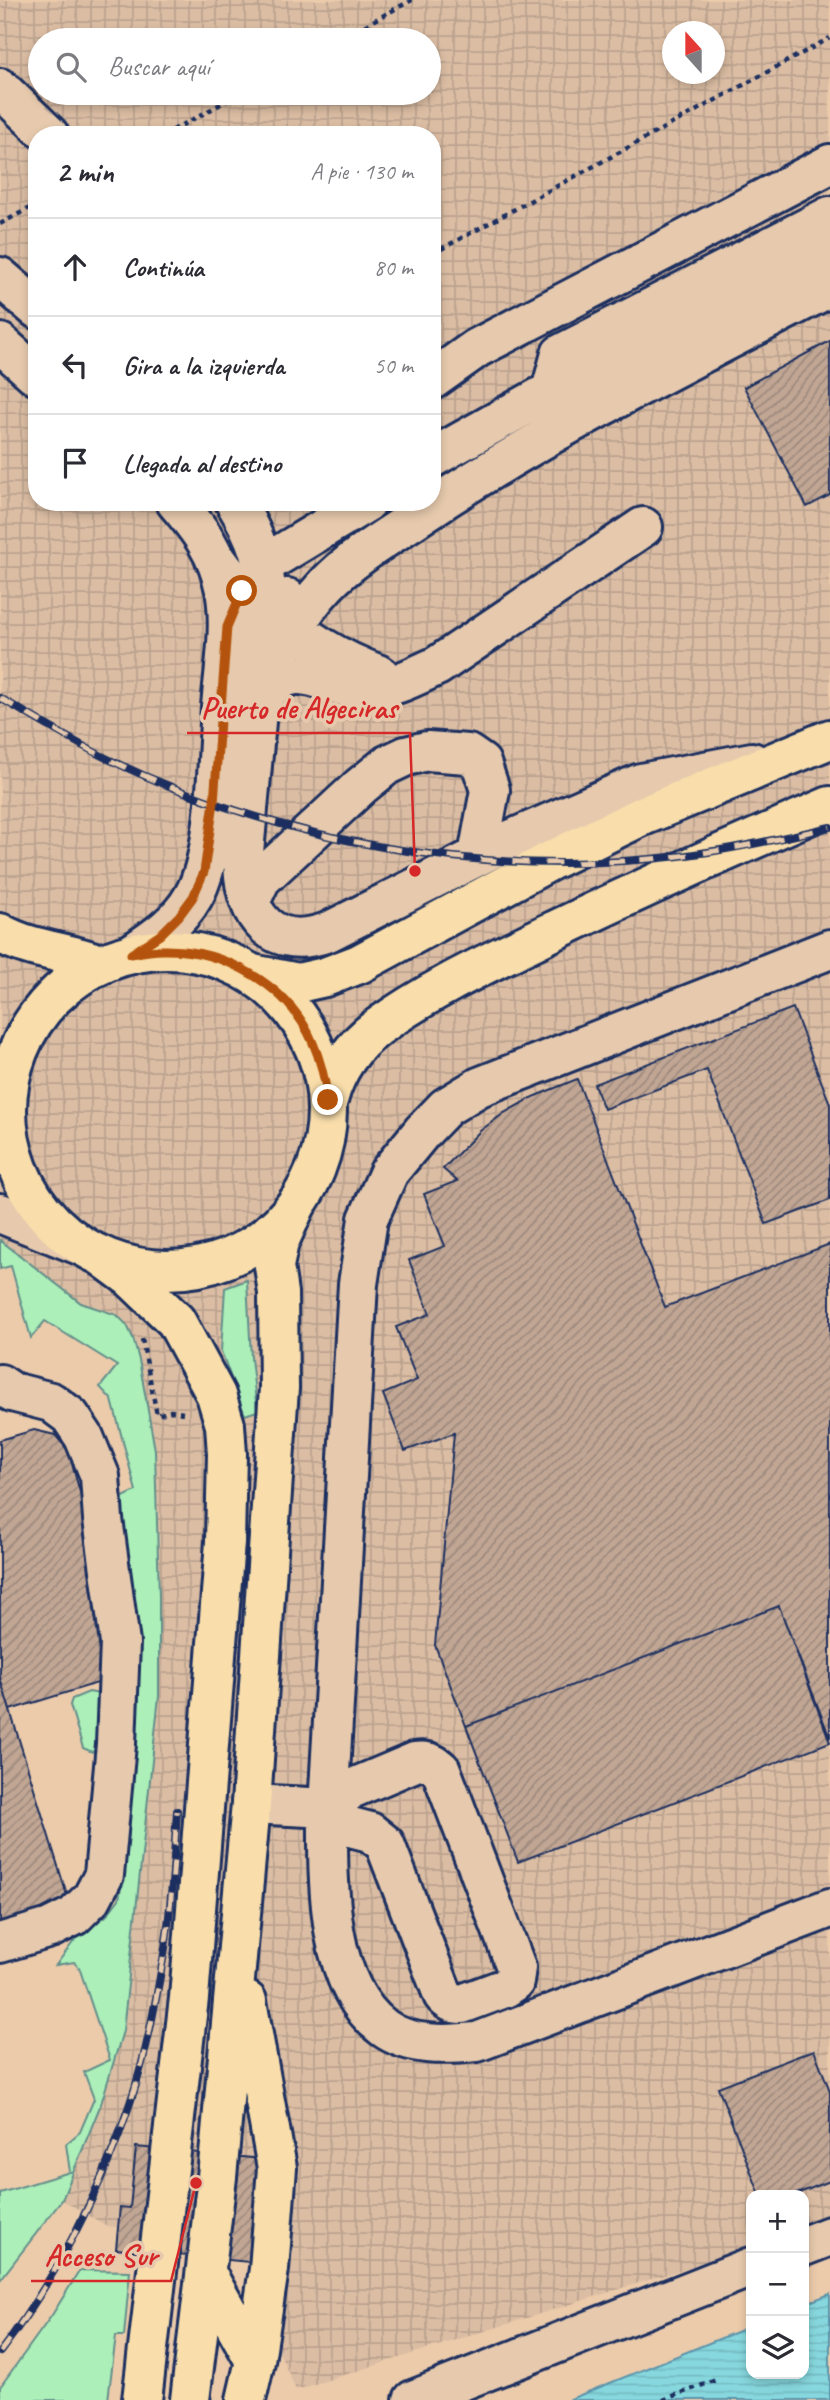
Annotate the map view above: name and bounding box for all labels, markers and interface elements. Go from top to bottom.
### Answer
north arrow [662,21,725,84]
search box [28,28,441,105]
icon: search [52,48,90,86]
text: Buscar aquí [108,50,210,83]
text: 2 min [56,153,113,191]
text: A pie · 130 m [310,157,413,186]
icon: ahead [56,248,94,286]
text: Continúa [123,251,204,284]
text: 80 m [374,253,413,282]
icon: left [56,346,94,384]
text: Gira a la izquierda [123,349,284,382]
text: 50 m [374,351,413,380]
icon: arrive [56,444,94,482]
text: Llegada al destino [123,447,281,480]
route start [226,575,257,606]
callout: Puerto de Algeciras [187,682,410,733]
text: Puerto de Algeciras [201,689,400,727]
route end [312,1084,343,1115]
map controls [746,2190,809,2379]
button: + [746,2190,809,2253]
callout: Acceso Sur [31,2230,171,2281]
text: Acceso Sur [45,2237,160,2275]
button: − [746,2253,809,2316]
button: layers [746,2316,809,2379]

